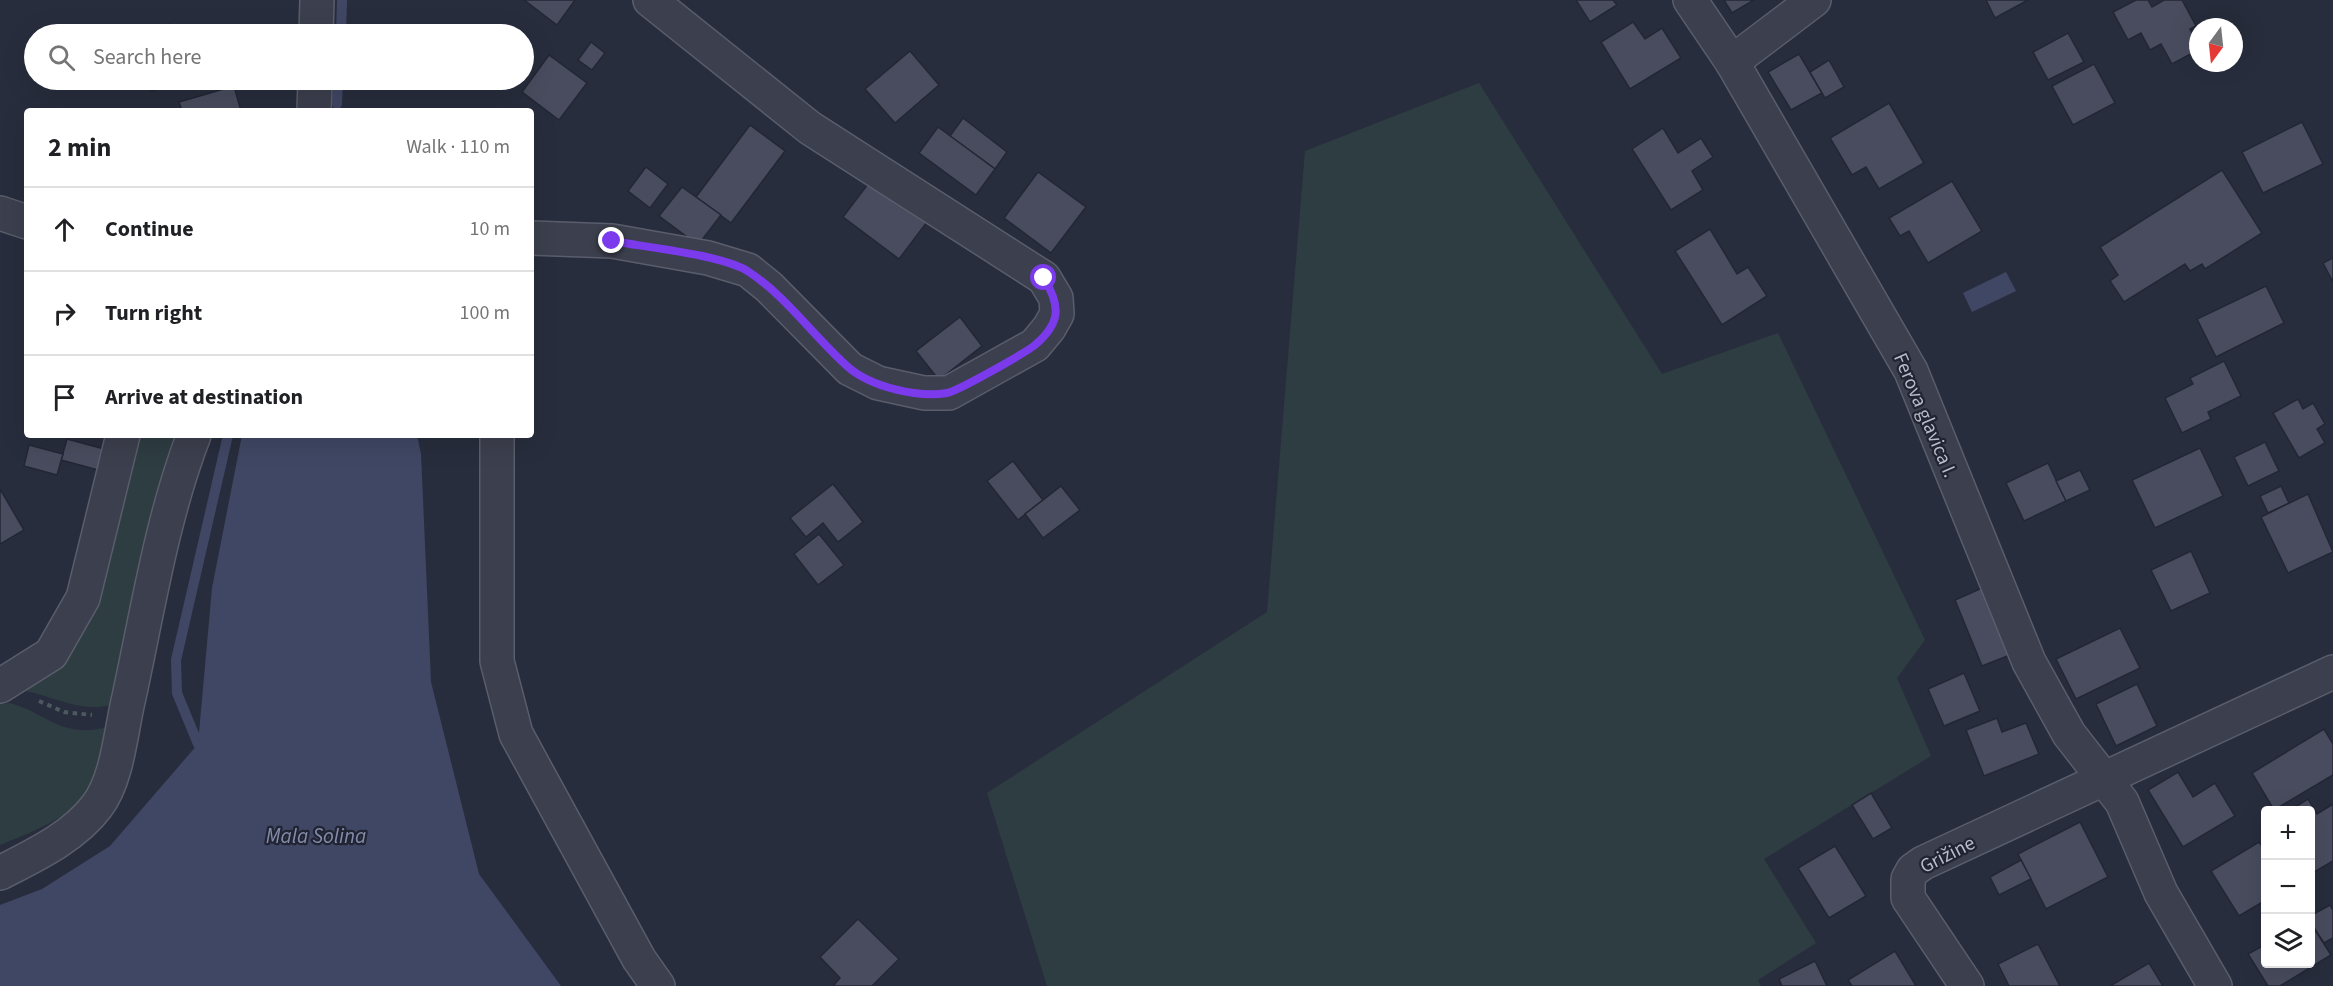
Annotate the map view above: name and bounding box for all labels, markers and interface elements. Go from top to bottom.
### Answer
north arrow [2189,18,2243,72]
search box [24,24,534,90]
icon: search [45,41,78,74]
text: Search here [93,41,201,73]
text: 2 min [48,129,111,166]
text: Walk · 110 m [406,133,510,161]
icon: ahead [48,213,81,246]
text: Continue [105,213,194,245]
text: 10 m [470,215,510,243]
route end [598,227,624,253]
route start [1030,264,1056,290]
icon: right [48,297,81,330]
text: Turn right [105,297,202,329]
text: 100 m [460,299,510,327]
street label: Ferova glavica I. [1886,349,1964,482]
icon: arrive [48,381,81,414]
text: Arrive at destination [105,381,303,413]
map controls [2261,806,2315,968]
button: + [2261,806,2315,860]
water label: Mala Solina [266,821,366,851]
street label: Grižine [1915,829,1980,881]
button: − [2261,860,2315,914]
button: layers [2261,914,2315,968]

